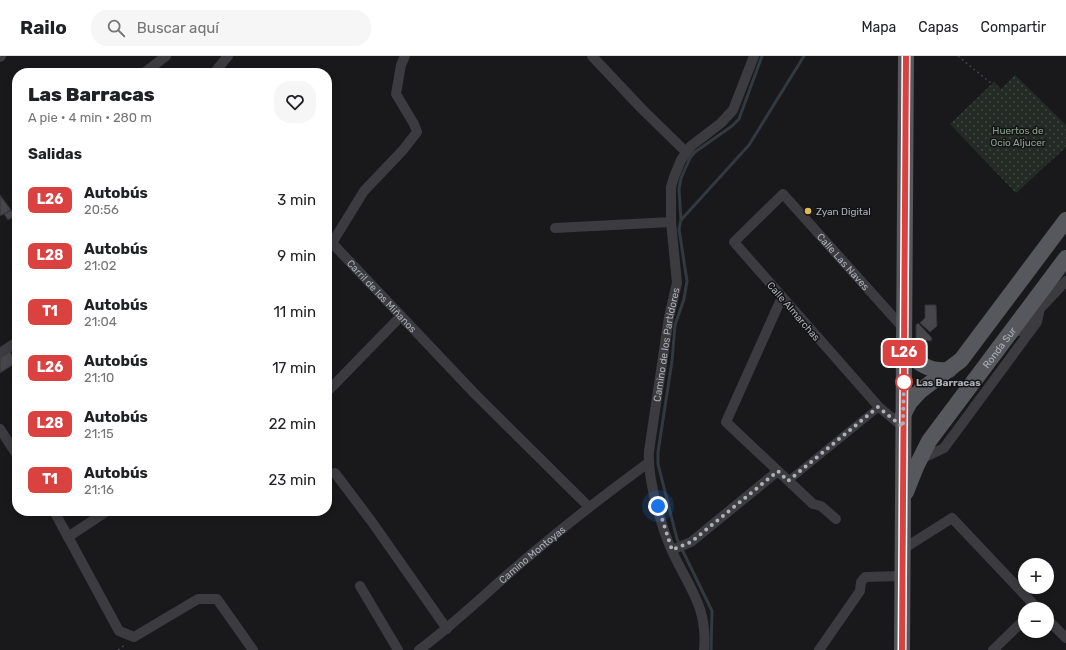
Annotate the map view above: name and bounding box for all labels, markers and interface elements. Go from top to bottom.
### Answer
search box [91,10,371,46]
text: Railo [20,16,67,39]
icon: search [105,17,127,39]
text: Buscar aquí [137,19,219,37]
text: Mapa [861,19,896,36]
text: Capas [918,19,959,36]
text: Compartir [981,19,1046,36]
button: heart [274,81,316,123]
text: Las Barracas [28,83,155,106]
text: A pie · 4 min · 280 m [28,110,152,125]
park label: Huertos de Ocio Aljucer [990,125,1046,149]
text: Salidas [28,145,82,163]
text: Autobús [84,184,148,202]
text: L26 [37,191,63,208]
text: 3 min [277,191,316,209]
text: 20:56 [84,202,119,217]
marker: Zyan Digital [803,206,813,216]
place label: Zyan Digital [816,206,871,218]
street label: Calle Las Naves [814,231,871,293]
text: Autobús [84,240,148,258]
text: L28 [37,247,63,264]
text: 9 min [277,247,316,265]
text: 21:02 [84,258,116,273]
street label: Carril de los Miñanos [344,258,419,335]
street label: Calle Almarchas [764,280,822,344]
street label: Camino de los Partidores [651,287,683,403]
text: Autobús [84,296,148,314]
text: T1 [42,303,58,320]
text: 11 min [273,303,316,321]
text: 21:04 [84,314,117,329]
street label: Ronda Sur [981,325,1019,371]
line badge: L26 [881,340,927,366]
text: L26 [891,344,917,361]
text: Autobús [84,352,148,370]
text: L26 [37,359,63,376]
text: 17 min [272,359,316,377]
text: 21:10 [84,370,114,385]
marker: Las Barracas [895,373,913,391]
place label: Las Barracas [916,377,981,389]
text: Autobús [84,408,148,426]
text: L28 [37,415,63,432]
text: 22 min [269,415,316,433]
text: 21:15 [84,426,114,441]
text: Autobús [84,464,148,482]
text: T1 [42,471,58,488]
text: 23 min [268,471,316,489]
text: 21:16 [84,482,114,497]
your location [648,496,668,516]
street label: Camino Montoyas [497,524,568,586]
map controls [1018,558,1054,638]
button: + [1018,558,1054,594]
button: − [1018,602,1054,638]

